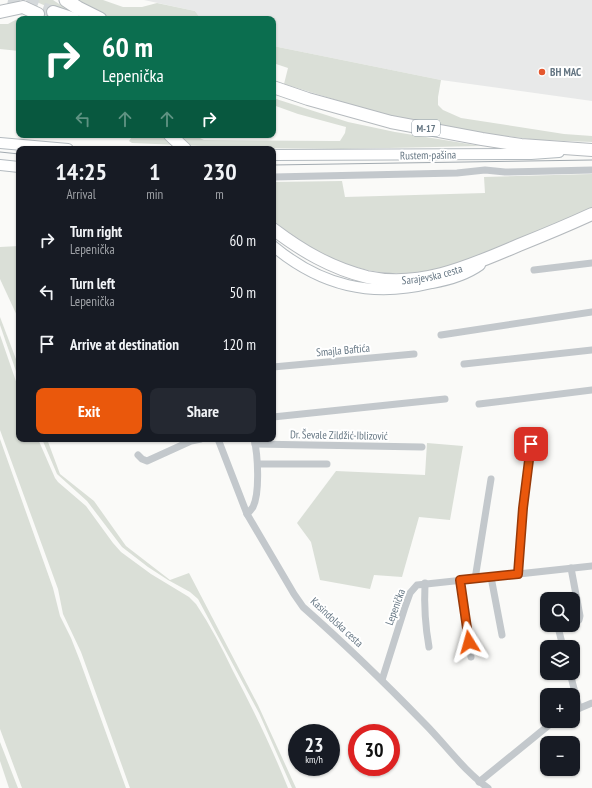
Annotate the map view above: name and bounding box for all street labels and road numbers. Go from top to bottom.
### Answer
road number: M-17 [412,120,440,136]
street label: Rustem-pašina [400,148,456,162]
street label: Sarajevska cesta [401,261,464,287]
street label: Smajla Baftića [316,341,370,359]
street label: Dr. Ševale Zildžić-Iblizović [290,427,388,443]
street label: Lepenička [382,587,408,627]
street label: Kasindolska cesta [308,594,366,650]

